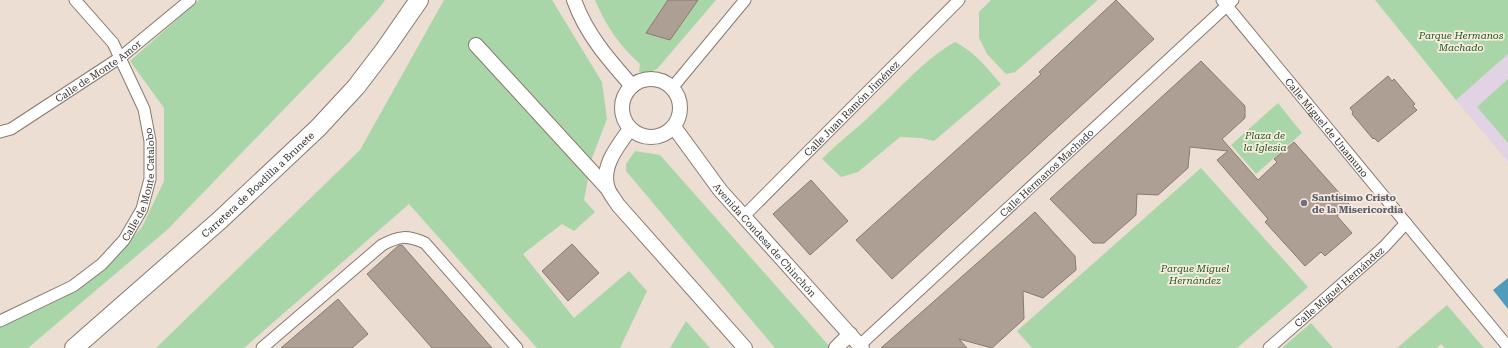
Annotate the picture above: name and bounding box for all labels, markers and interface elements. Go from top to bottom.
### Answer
park label: Parque Hermanos Machado [1418,30,1504,53]
street label: Calle de Monte Amor [53,38,143,104]
street label: Calle Juan Ramón Jiménez [802,59,901,158]
street label: Calle Miguel de Unamuno [1283,76,1370,179]
street label: Calle de Monte Catalobo [120,127,156,243]
street label: Calle Hermanos Machado [998,127,1096,219]
street label: Carretera de Boadilla a Brunete [199,129,317,240]
park label: Plaza de la Iglesia [1243,130,1287,153]
street label: Avenida Condesa de Chinchón [711,181,819,300]
place label: Santísimo Cristo de la Misericordia [1312,192,1403,215]
marker: Santísimo Cristo de la Misericordia [1299,198,1309,208]
street label: Calle Miguel Hernández [1292,245,1386,329]
park label: Parque Miguel Hernández [1160,263,1229,286]

